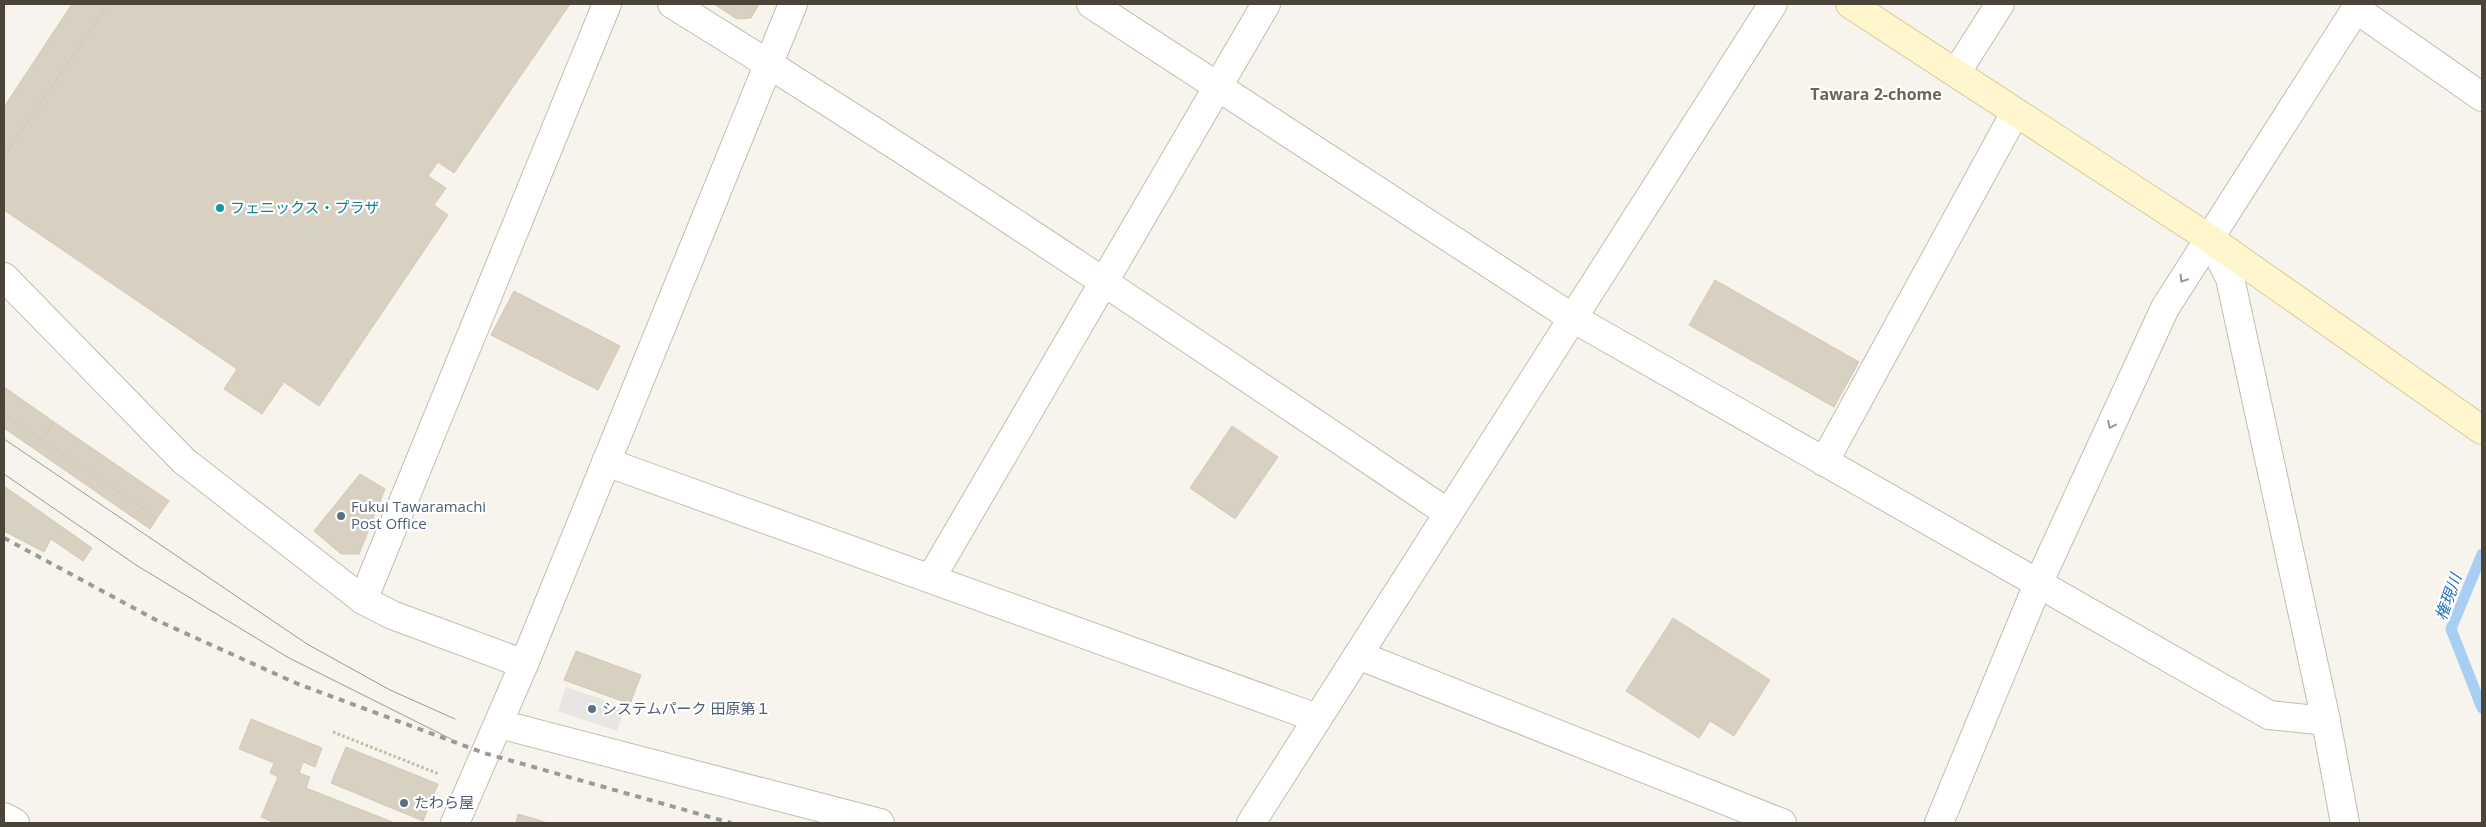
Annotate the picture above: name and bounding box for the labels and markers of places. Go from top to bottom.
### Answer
place label: フェニックス・プラザ [230,197,380,217]
marker: フェニックス・プラザ [214,202,226,214]
place label: Fukui Tawaramachi Post Office [351,496,486,533]
marker: Fukui Tawaramachi Post Office [335,510,347,522]
place label: システムパーク 田原第１ [602,698,770,718]
marker: システムパーク 田原第１ [586,703,598,715]
place label: たわら屋 [414,792,474,812]
marker: たわら屋 [398,797,410,809]

